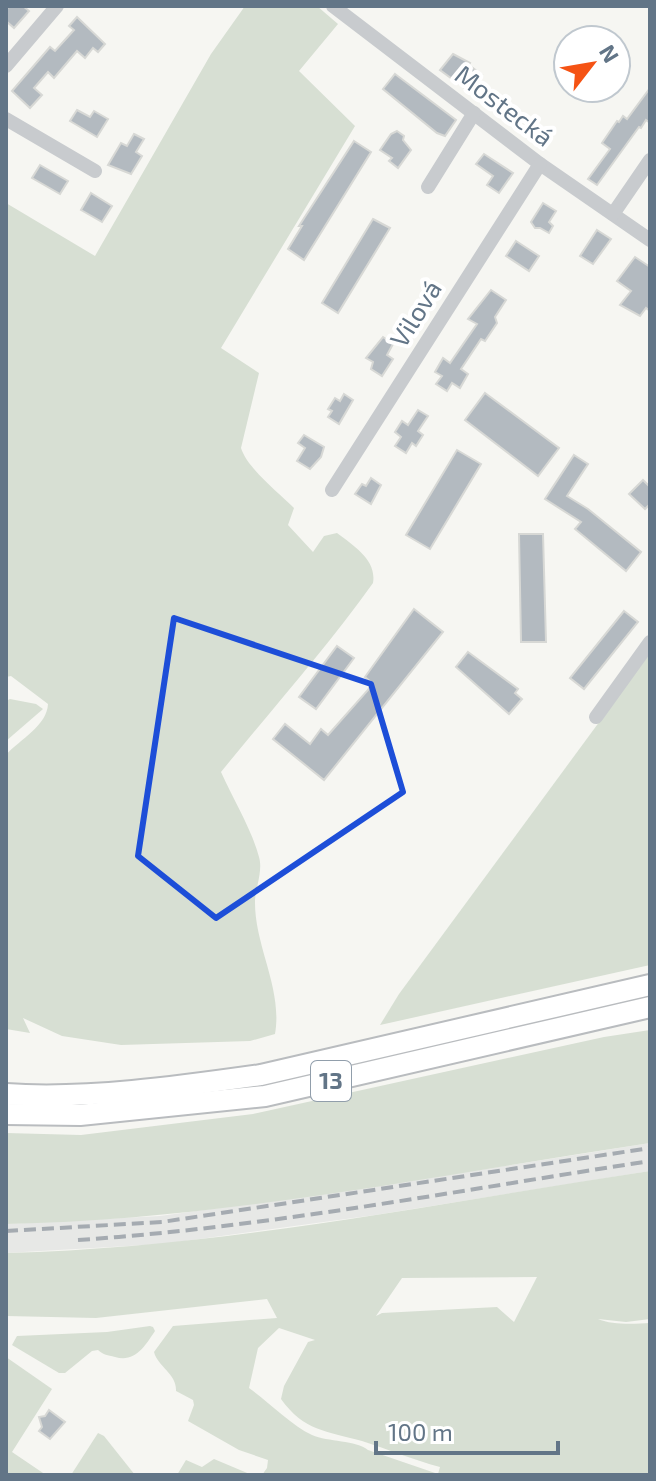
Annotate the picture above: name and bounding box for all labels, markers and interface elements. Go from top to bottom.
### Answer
north arrow [552,24,632,104]
text: N [595,40,625,67]
street label: Mostecká [450,58,560,152]
street label: Vilová [382,274,447,352]
road number: 13 [311,1061,351,1101]
scale bar [376,1405,558,1455]
text: 100 m [388,1417,453,1446]

